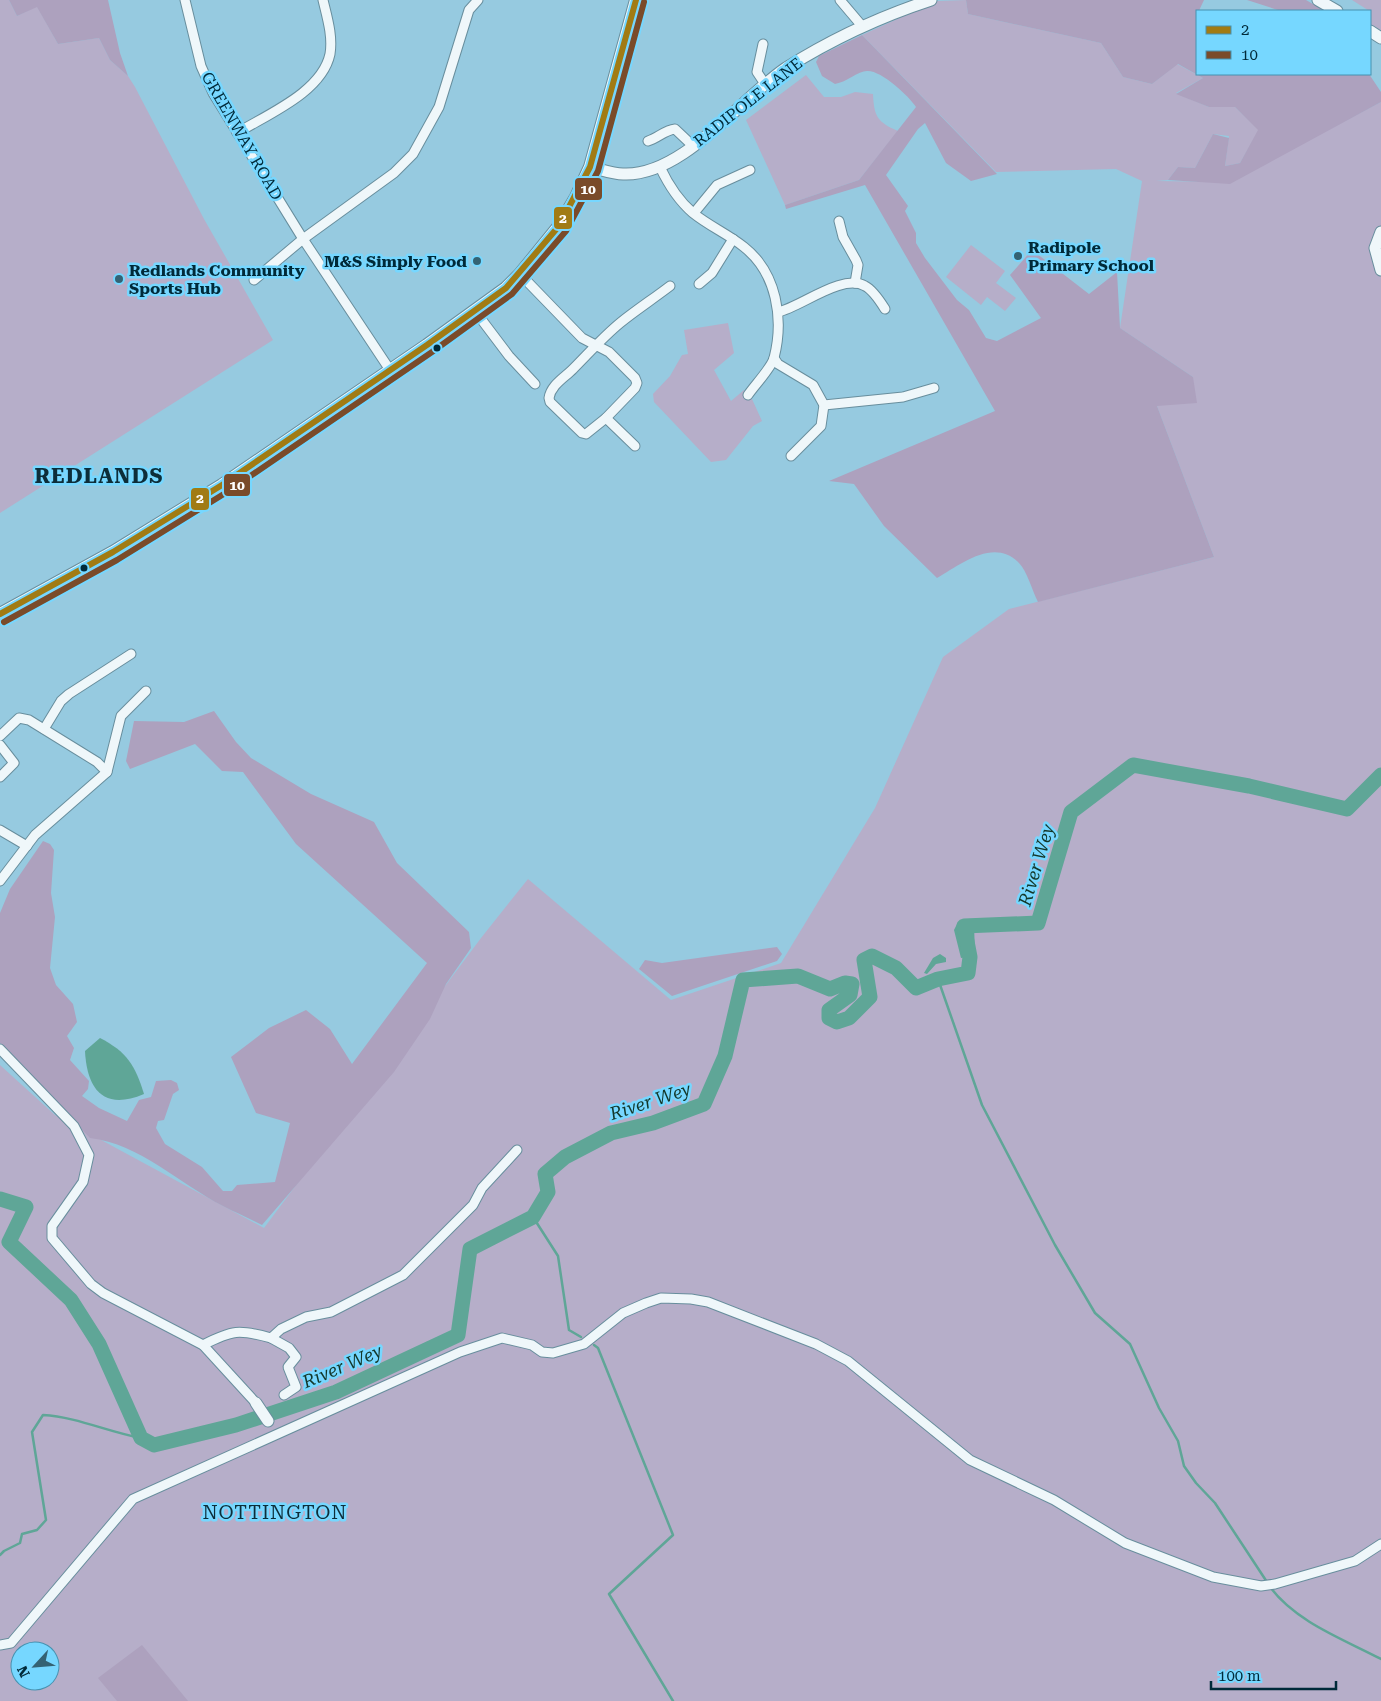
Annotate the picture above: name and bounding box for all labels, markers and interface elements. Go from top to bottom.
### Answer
legend [1196,10,1371,75]
text: 2 [1241,21,1249,39]
text: 10 [1241,46,1258,64]
street label: RADIPOLE LANE [690,54,806,150]
street label: GREENWAY ROAD [198,69,286,203]
line badge: 10 [574,177,603,201]
text: 10 [580,181,596,197]
line badge: 2 [553,206,573,230]
text: 2 [559,210,567,226]
place label: Radipole Primary School [1028,238,1155,275]
marker: Radipole Primary School [1012,250,1024,262]
place label: M&S Simply Food [324,252,467,271]
marker: M&S Simply Food [471,255,483,267]
place label: Redlands Community Sports Hub [129,261,305,298]
marker: Redlands Community Sports Hub [113,273,125,285]
unlabelled marker [432,343,442,353]
district label: REDLANDS [35,464,163,488]
line badge: 10 [223,473,251,497]
text: 10 [229,477,245,493]
line badge: 2 [190,487,210,511]
text: 2 [196,490,204,506]
unlabelled marker [79,563,89,573]
water label: River Wey [1013,821,1059,909]
water label: River Wey [606,1078,694,1124]
water label: River Wey [298,1340,386,1393]
district label: NOTTINGTON [202,1501,348,1524]
north arrow [10,1641,60,1691]
scale bar [1211,1658,1336,1690]
text: N [14,1663,33,1680]
text: 100 m [1218,1667,1261,1685]

